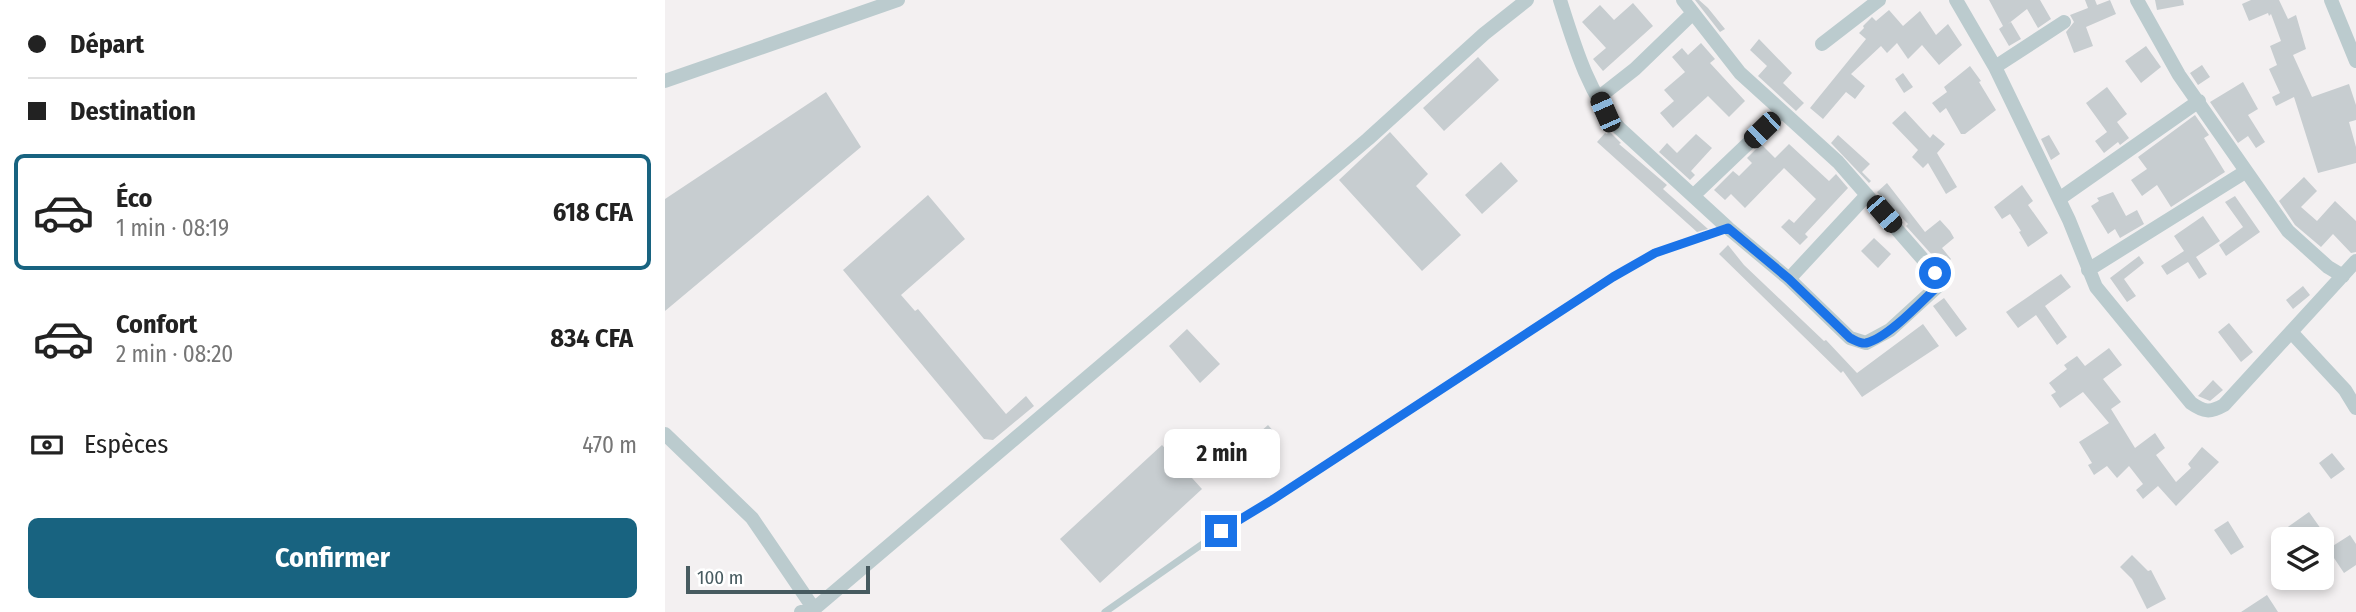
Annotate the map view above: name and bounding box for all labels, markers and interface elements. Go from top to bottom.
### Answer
text: Départ [70,29,144,60]
car [1587,89,1624,135]
text: Destination [70,96,196,127]
car [1740,108,1785,152]
icon: car [32,181,95,244]
text: Éco [116,183,153,214]
car [1863,191,1906,237]
text: 618 CFA [553,197,633,228]
text: 1 min · 08:19 [116,214,229,242]
route start [1919,257,1951,289]
icon: car [32,307,95,370]
text: Confort [116,309,197,340]
text: 834 CFA [550,323,633,354]
text: 2 min · 08:20 [116,340,233,368]
icon: cash [28,426,66,464]
text: Espèces [84,429,168,460]
callout: 2 min [1163,430,1279,478]
text: 470 m [582,431,637,459]
text: 2 min [1197,439,1248,467]
route end [1205,515,1237,547]
button: Confirmer [28,518,637,598]
map controls [2271,527,2334,590]
button: layers [2271,527,2334,590]
scale bar [686,563,870,595]
text: 100 m [697,566,743,589]

